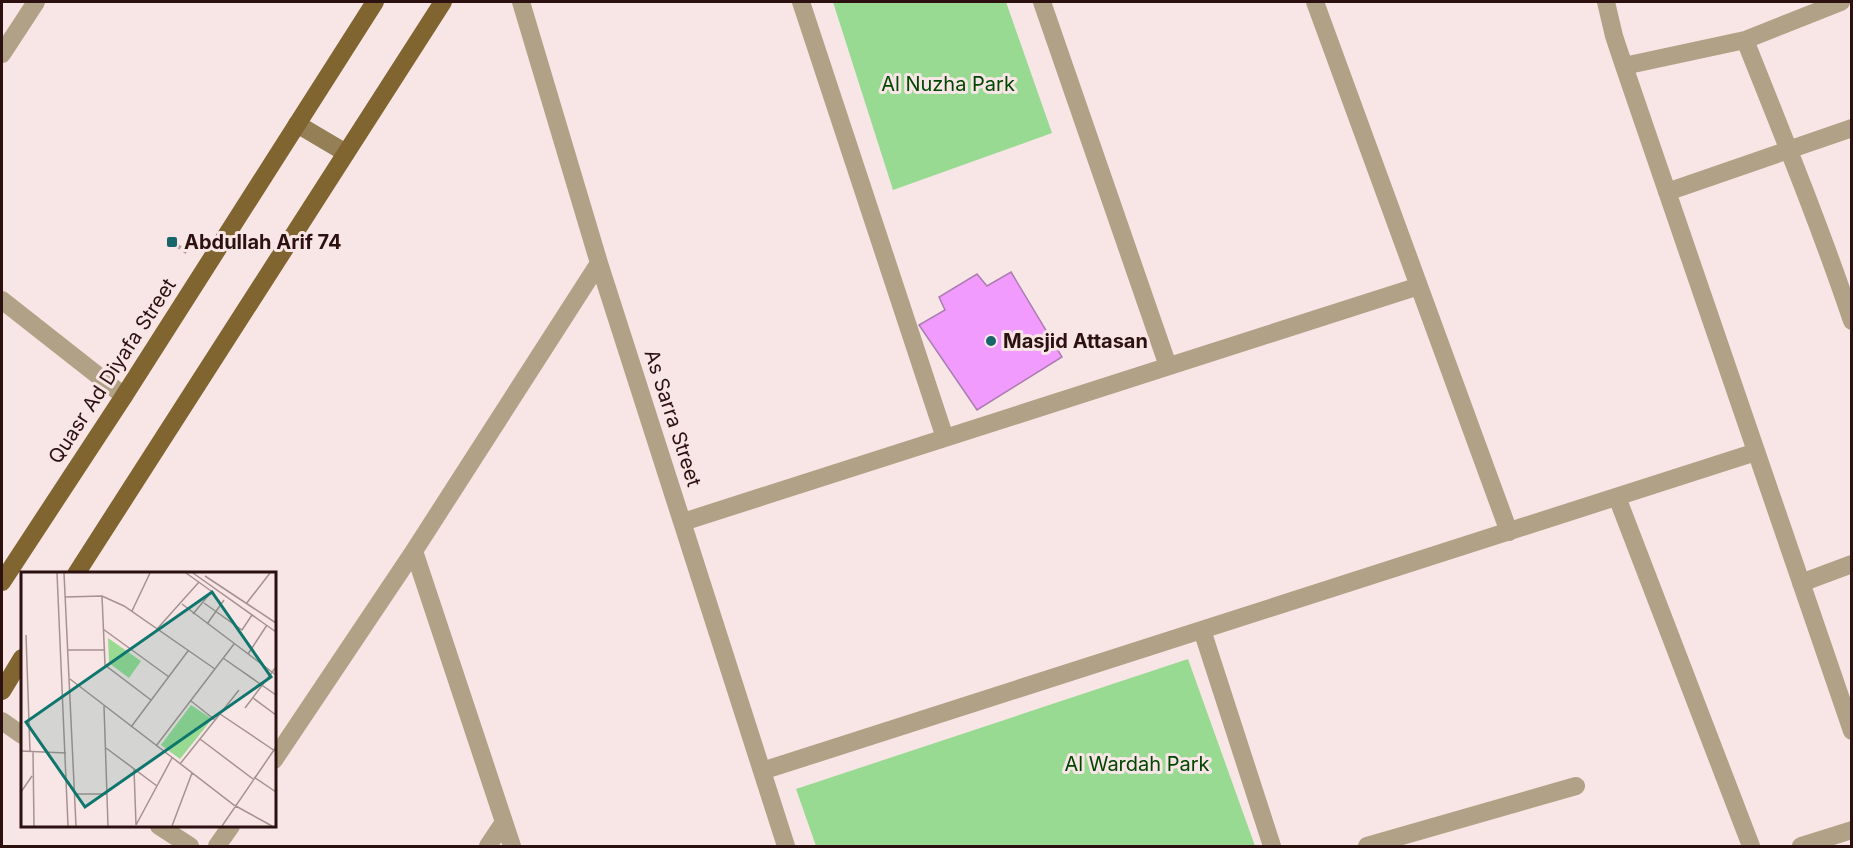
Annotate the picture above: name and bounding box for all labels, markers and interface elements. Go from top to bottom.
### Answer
park label: Al Nuzha Park [881,72,1015,96]
place label: Abdullah Arif 74 [184,230,342,254]
marker: Abdullah Arif 74 [165,235,179,249]
street label: Quasr Ad Diyafa Street [43,274,181,468]
place label: Masjid Attasan [1003,329,1148,353]
marker: Masjid Attasan [984,334,998,348]
street label: As Sarra Street [640,346,707,490]
inset map [21,572,276,827]
park label: Al Wardah Park [1064,752,1210,776]

